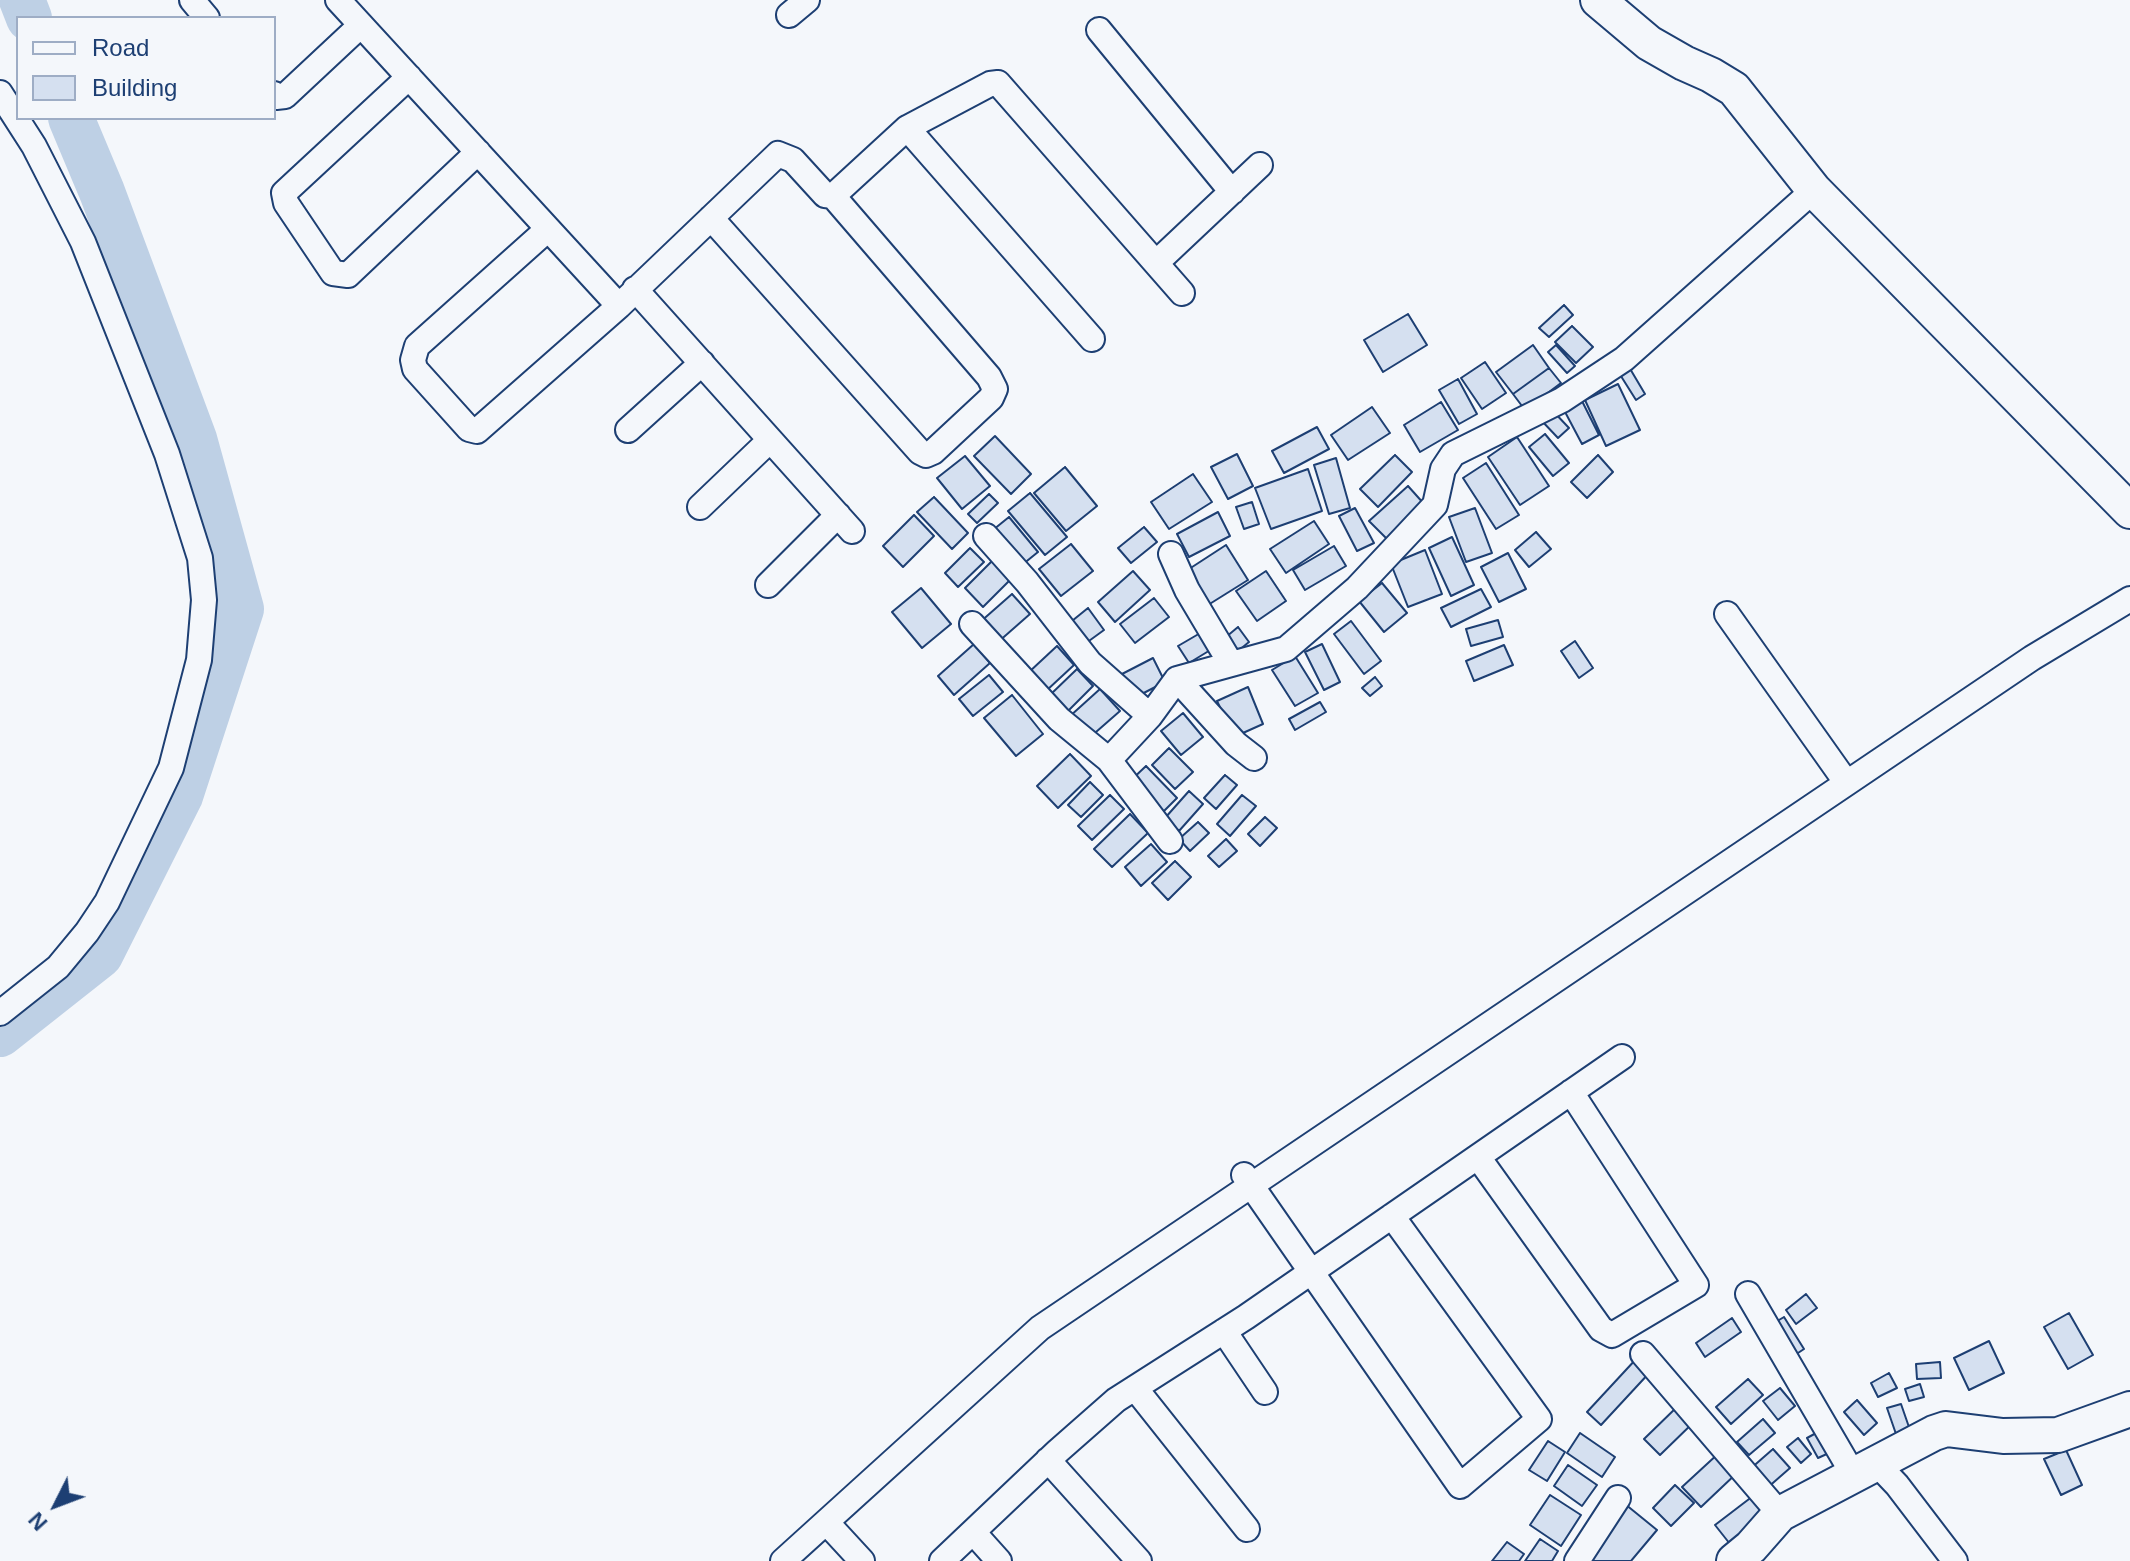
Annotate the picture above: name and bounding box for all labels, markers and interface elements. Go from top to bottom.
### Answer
legend [16,16,276,120]
text: Road [92,34,149,61]
text: Building [92,74,177,101]
north arrow [16,1465,96,1545]
text: N [23,1507,52,1536]

